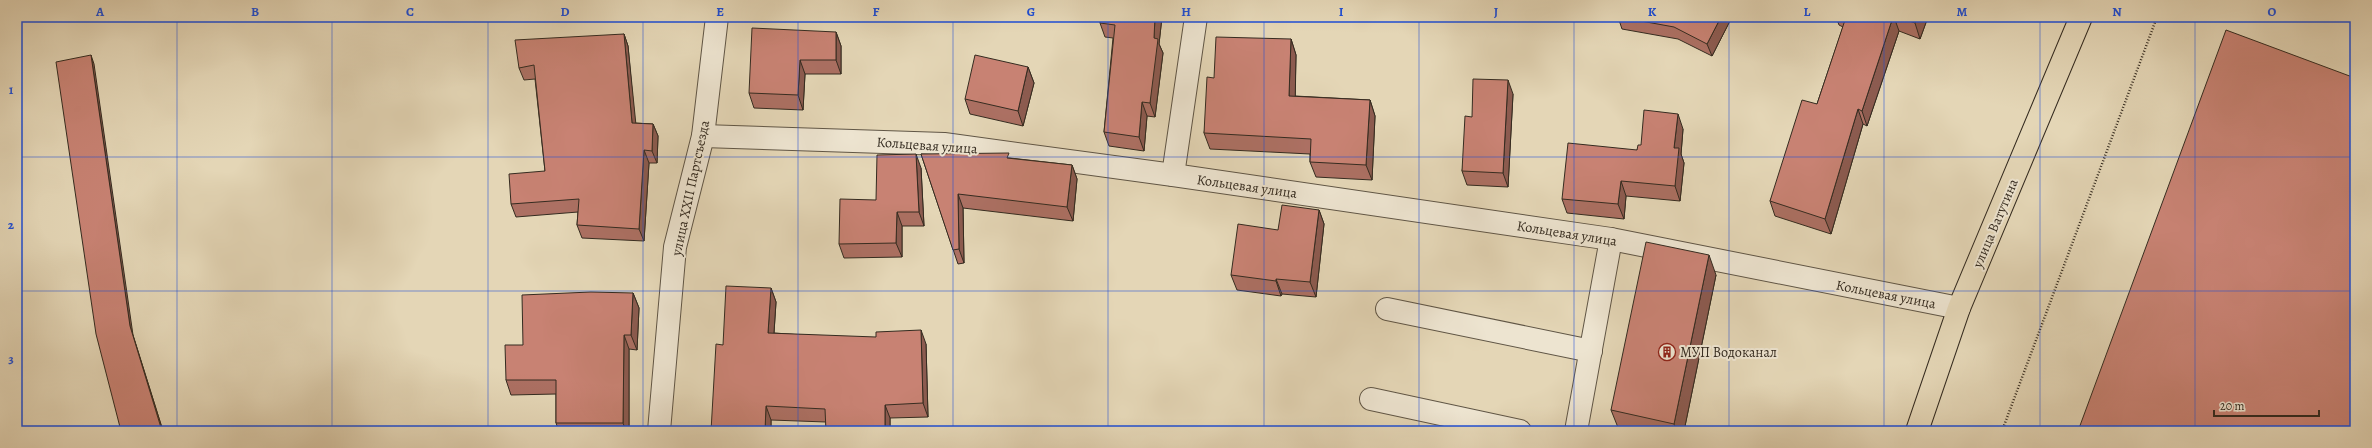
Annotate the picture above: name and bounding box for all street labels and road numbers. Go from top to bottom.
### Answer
street label: улица XXII Партсъезда [667,118,714,259]
street label: Кольцевая улица [876,132,979,159]
street label: Кольцевая улица [1195,170,1299,203]
street label: улица Ватутина [1968,175,2023,272]
street label: Кольцевая улица [1515,216,1619,251]
street label: Кольцевая улица [1834,276,1938,314]

